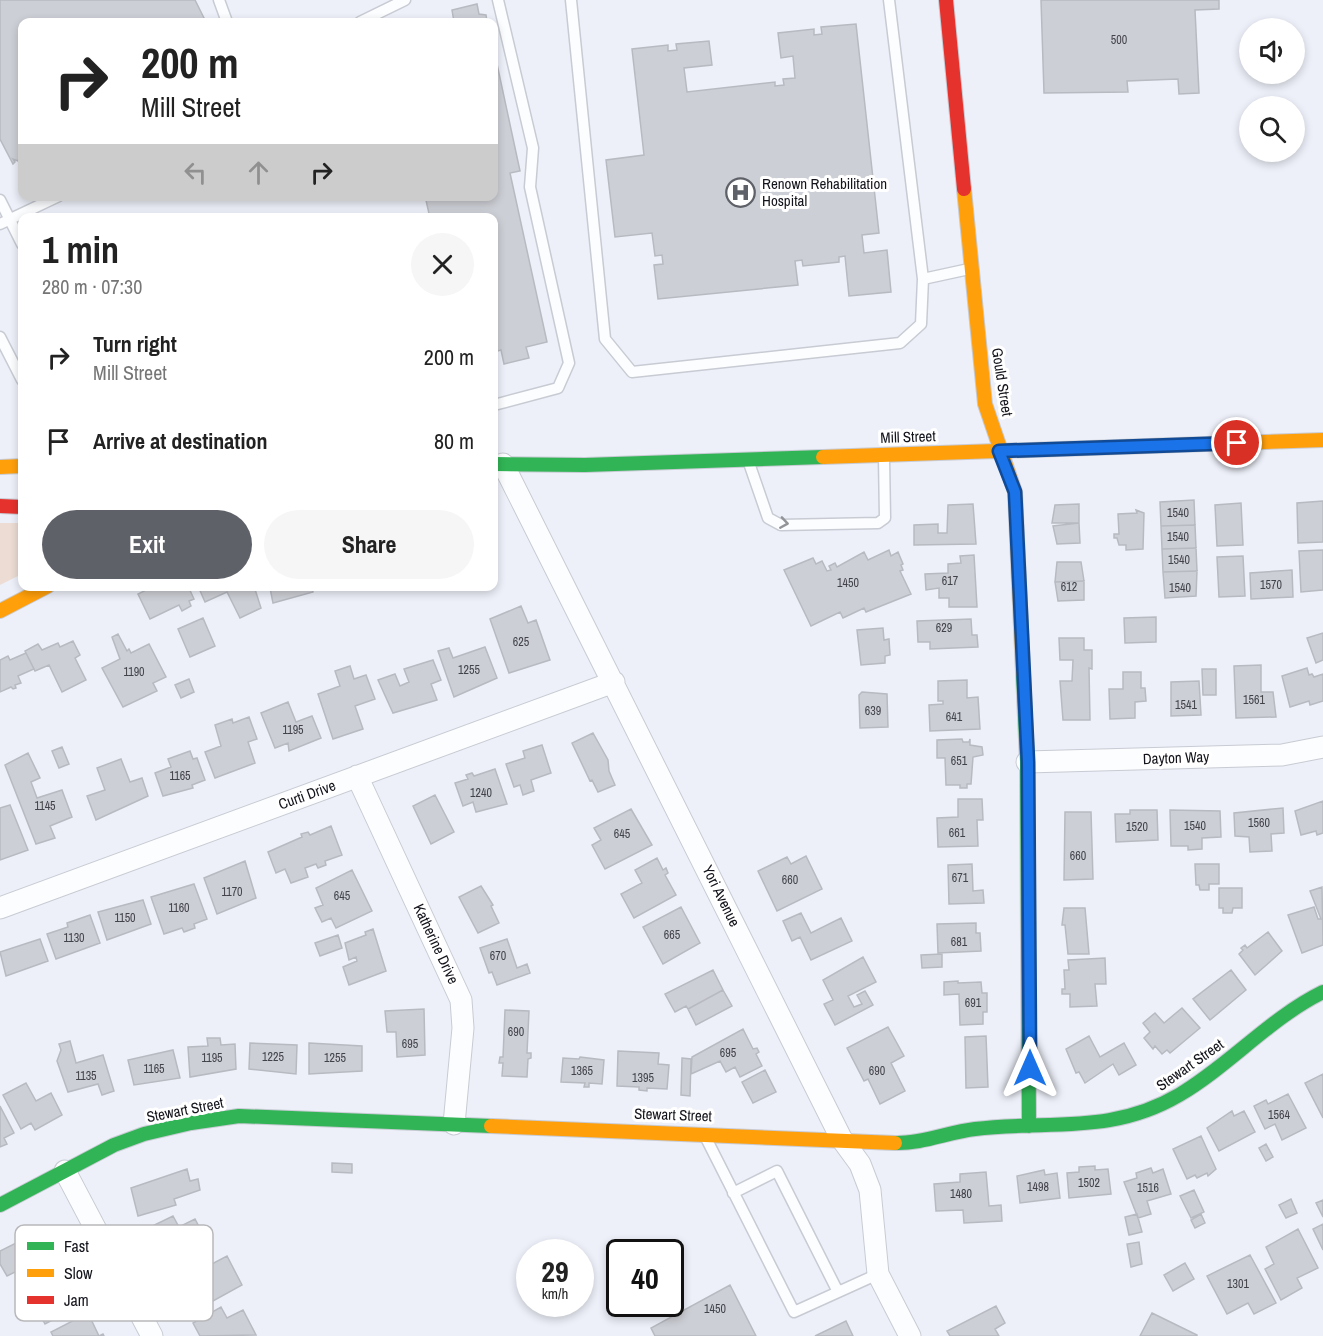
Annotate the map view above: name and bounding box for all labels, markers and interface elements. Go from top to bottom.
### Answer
map controls [1239,18,1305,162]
button: sound [1239,18,1305,84]
house number: 500 [1111,32,1127,48]
text: 200 m [141,35,239,91]
icon: right [42,42,120,120]
text: Mill Street [141,89,241,125]
button: search [1239,96,1305,162]
icon: left [179,156,212,189]
icon: ahead [242,156,275,189]
icon: right [305,156,338,189]
place label: Renown Rehabilitation Hospital [762,173,887,211]
hospital icon: Renown Rehabilitation Hospital [725,177,757,209]
text: 1 min [42,226,119,274]
button: close [411,233,474,296]
text: 280 m · 07:30 [42,273,142,300]
text: Turn right [93,329,177,359]
icon: right [42,341,75,374]
text: 200 m [424,342,474,372]
street label: Gould Street [987,346,1018,418]
text: Mill Street [93,359,167,386]
pin [1211,417,1262,468]
icon: arrive [42,425,75,458]
street label: Mill Street [880,425,937,448]
text: Arrive at destination [93,426,267,456]
text: 80 m [434,426,474,456]
icon: arrive [1220,426,1253,459]
house number: 1540 [1167,505,1189,521]
button: Exit [42,510,252,579]
button: Share [264,510,474,579]
one-way arrow [780,516,789,528]
house number: 1540 [1167,529,1189,545]
house number: 1540 [1168,552,1190,568]
house number: 617 [942,573,959,589]
house number: 1450 [837,575,859,591]
house number: 1570 [1260,577,1282,593]
house number: 612 [1061,579,1077,595]
house number: 1540 [1169,580,1191,596]
house number: 629 [936,620,952,636]
house number: 625 [513,634,530,650]
house number: 1255 [458,662,480,678]
house number: 1190 [123,664,145,680]
house number: 1561 [1243,692,1265,708]
house number: 1541 [1175,697,1197,713]
house number: 639 [865,703,881,719]
house number: 641 [946,709,963,725]
house number: 1195 [282,722,304,738]
street label: Dayton Way [1142,746,1210,769]
house number: 651 [951,753,968,769]
house number: 1165 [169,768,191,784]
street label: Curti Drive [275,774,339,815]
house number: 1240 [470,785,492,801]
house number: 1145 [34,798,56,814]
house number: 1560 [1248,815,1270,831]
house number: 1540 [1184,818,1206,834]
house number: 1520 [1126,819,1148,835]
house number: 661 [949,825,966,841]
house number: 645 [614,826,631,842]
house number: 660 [1070,848,1086,864]
street label: Yori Avenue [698,862,745,930]
house number: 671 [952,870,969,886]
house number: 660 [782,872,798,888]
house number: 1170 [221,884,243,900]
house number: 645 [334,888,351,904]
house number: 1160 [168,900,190,916]
street label: Katherine Drive [409,900,464,987]
house number: 1150 [114,910,136,926]
house number: 665 [664,927,681,943]
house number: 1130 [63,930,85,946]
house number: 681 [951,934,968,950]
house number: 670 [490,948,506,964]
house number: 691 [965,995,982,1011]
house number: 690 [508,1024,524,1040]
street label: Stewart Street [1152,1033,1228,1096]
house number: 695 [402,1036,419,1052]
position arrow [998,1036,1062,1100]
house number: 695 [720,1045,737,1061]
house number: 1225 [262,1049,284,1065]
house number: 1195 [201,1050,223,1066]
house number: 1255 [324,1050,346,1066]
house number: 1165 [143,1061,165,1077]
house number: 1365 [571,1063,593,1079]
house number: 690 [869,1063,885,1079]
house number: 1135 [75,1068,97,1084]
house number: 1395 [632,1070,654,1086]
street label: Stewart Street [145,1092,226,1127]
street label: Stewart Street [634,1103,713,1126]
house number: 1564 [1268,1107,1290,1123]
house number: 1502 [1078,1175,1100,1191]
house number: 1498 [1027,1179,1049,1195]
house number: 1516 [1137,1180,1159,1196]
house number: 1480 [950,1186,972,1202]
legend [15,1225,213,1321]
text: Fast [64,1235,89,1257]
speed limit sign: 40 [606,1239,684,1317]
text: 29 [541,1251,569,1291]
text: Slow [64,1262,93,1284]
house number: 1301 [1227,1276,1249,1292]
text: km/h [542,1283,568,1304]
text: Jam [64,1289,89,1311]
house number: 1450 [704,1301,726,1317]

